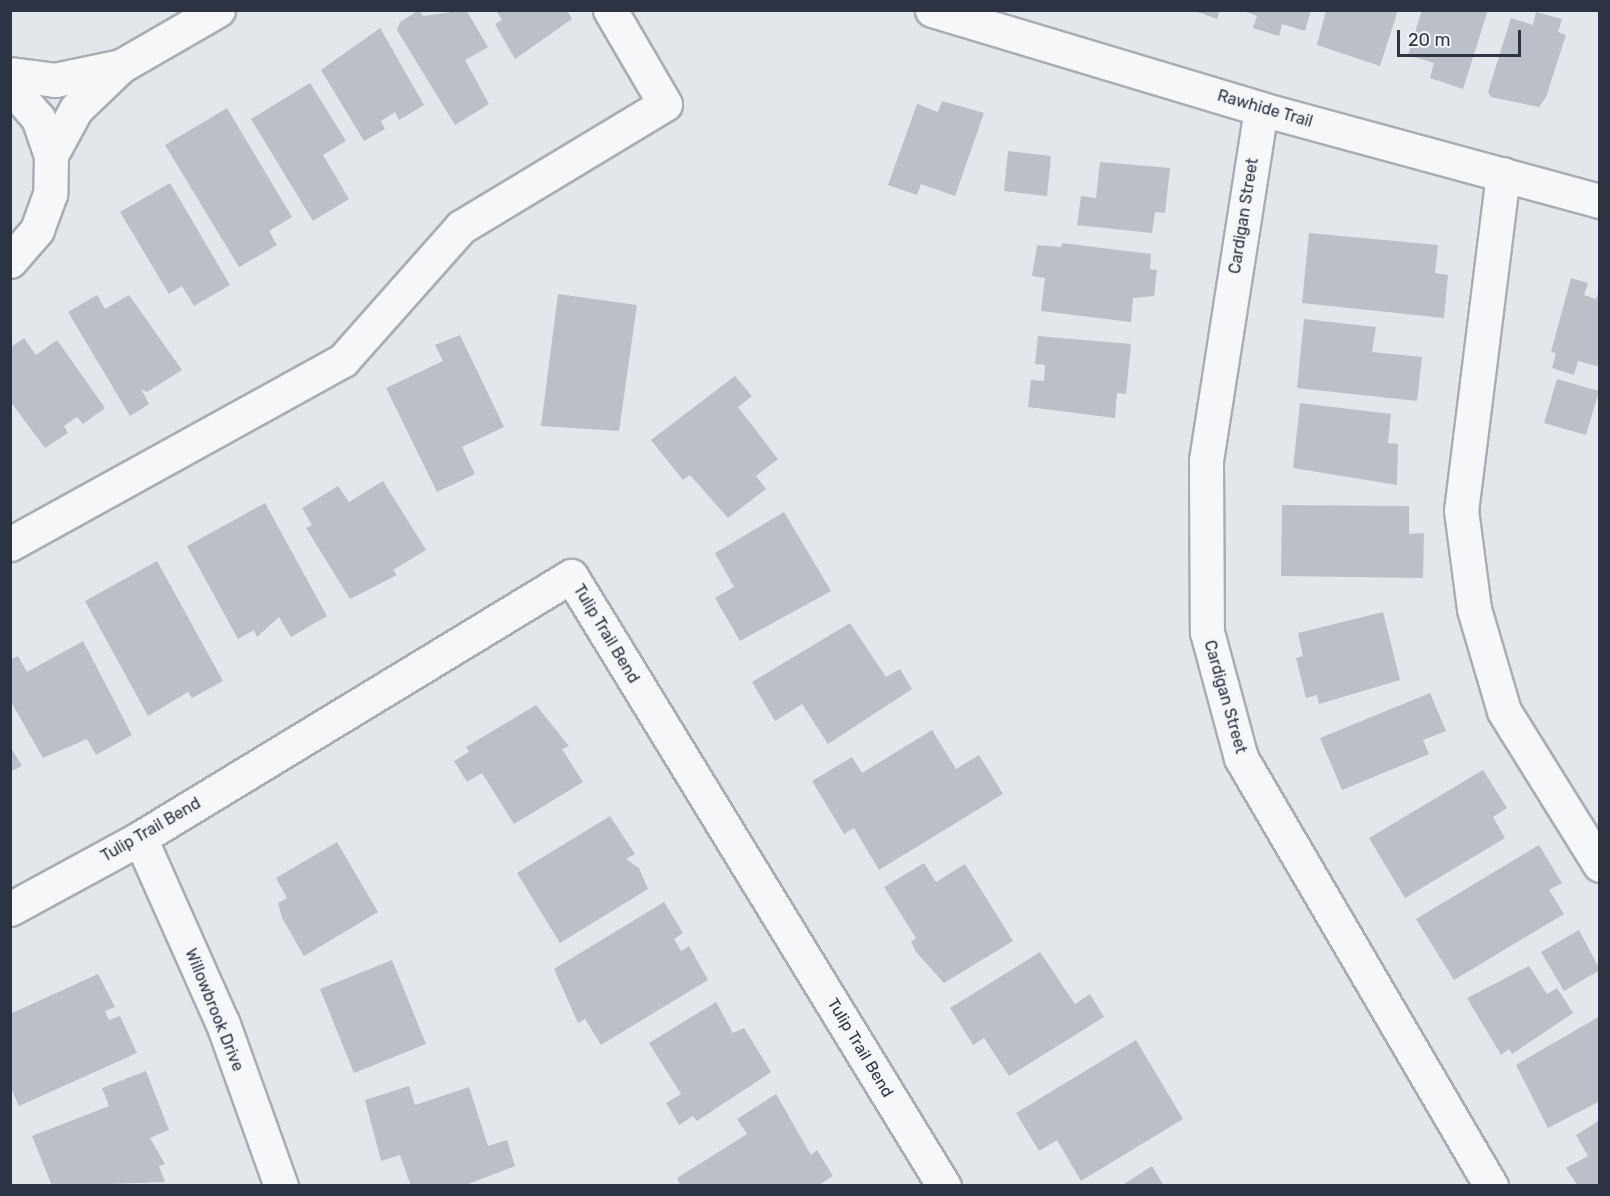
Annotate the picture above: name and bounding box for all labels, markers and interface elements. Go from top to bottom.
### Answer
scale bar [1400,18,1524,56]
text: 20 m [1408,29,1450,51]
street label: Rawhide Trail [1215,86,1315,132]
street label: Cardigan Street [1225,157,1263,275]
street label: Tulip Trail Bend [569,581,643,687]
street label: Cardigan Street [1200,638,1250,756]
street label: Tulip Trail Bend [98,794,204,866]
street label: Willowbrook Drive [181,946,247,1074]
street label: Tulip Trail Bend [823,995,897,1101]

